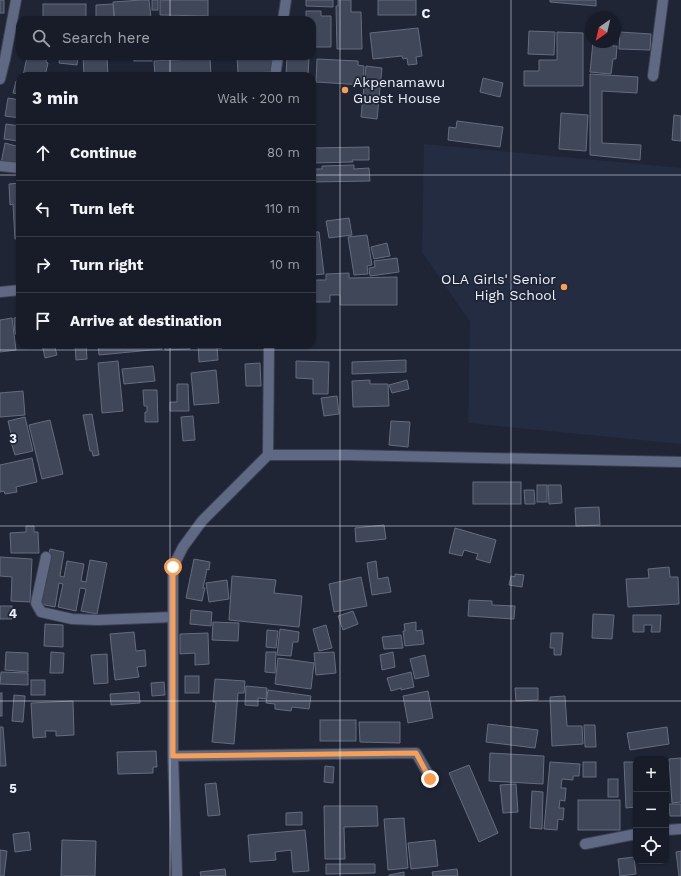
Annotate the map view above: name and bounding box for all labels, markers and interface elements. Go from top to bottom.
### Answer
text: C [422,6,431,21]
north arrow [585,12,621,48]
search box [16,16,316,60]
icon: search [30,27,52,49]
text: Search here [62,29,150,47]
place label: Akpenamawu Guest House [353,74,445,106]
marker: Akpenamawu Guest House [340,85,350,95]
text: 3 min [32,88,78,108]
text: Walk · 200 m [217,91,300,106]
icon: ahead [32,142,54,164]
text: Continue [70,144,137,162]
text: 80 m [267,145,300,160]
icon: left [32,198,54,220]
text: Turn left [70,200,134,218]
text: 110 m [265,201,300,216]
icon: right [32,254,54,276]
text: Turn right [70,256,143,274]
text: 10 m [270,257,300,272]
place label: OLA Girls' Senior High School [441,271,557,303]
marker: OLA Girls' Senior High School [559,282,569,292]
icon: arrive [32,310,54,332]
text: Arrive at destination [70,312,222,330]
text: 3 [9,431,17,446]
route start [164,558,182,576]
text: 4 [9,606,18,621]
map controls [633,756,669,864]
button: + [633,756,669,792]
route end [421,770,439,788]
text: 5 [9,781,17,796]
button: − [633,792,669,828]
button: locate [633,828,669,864]

